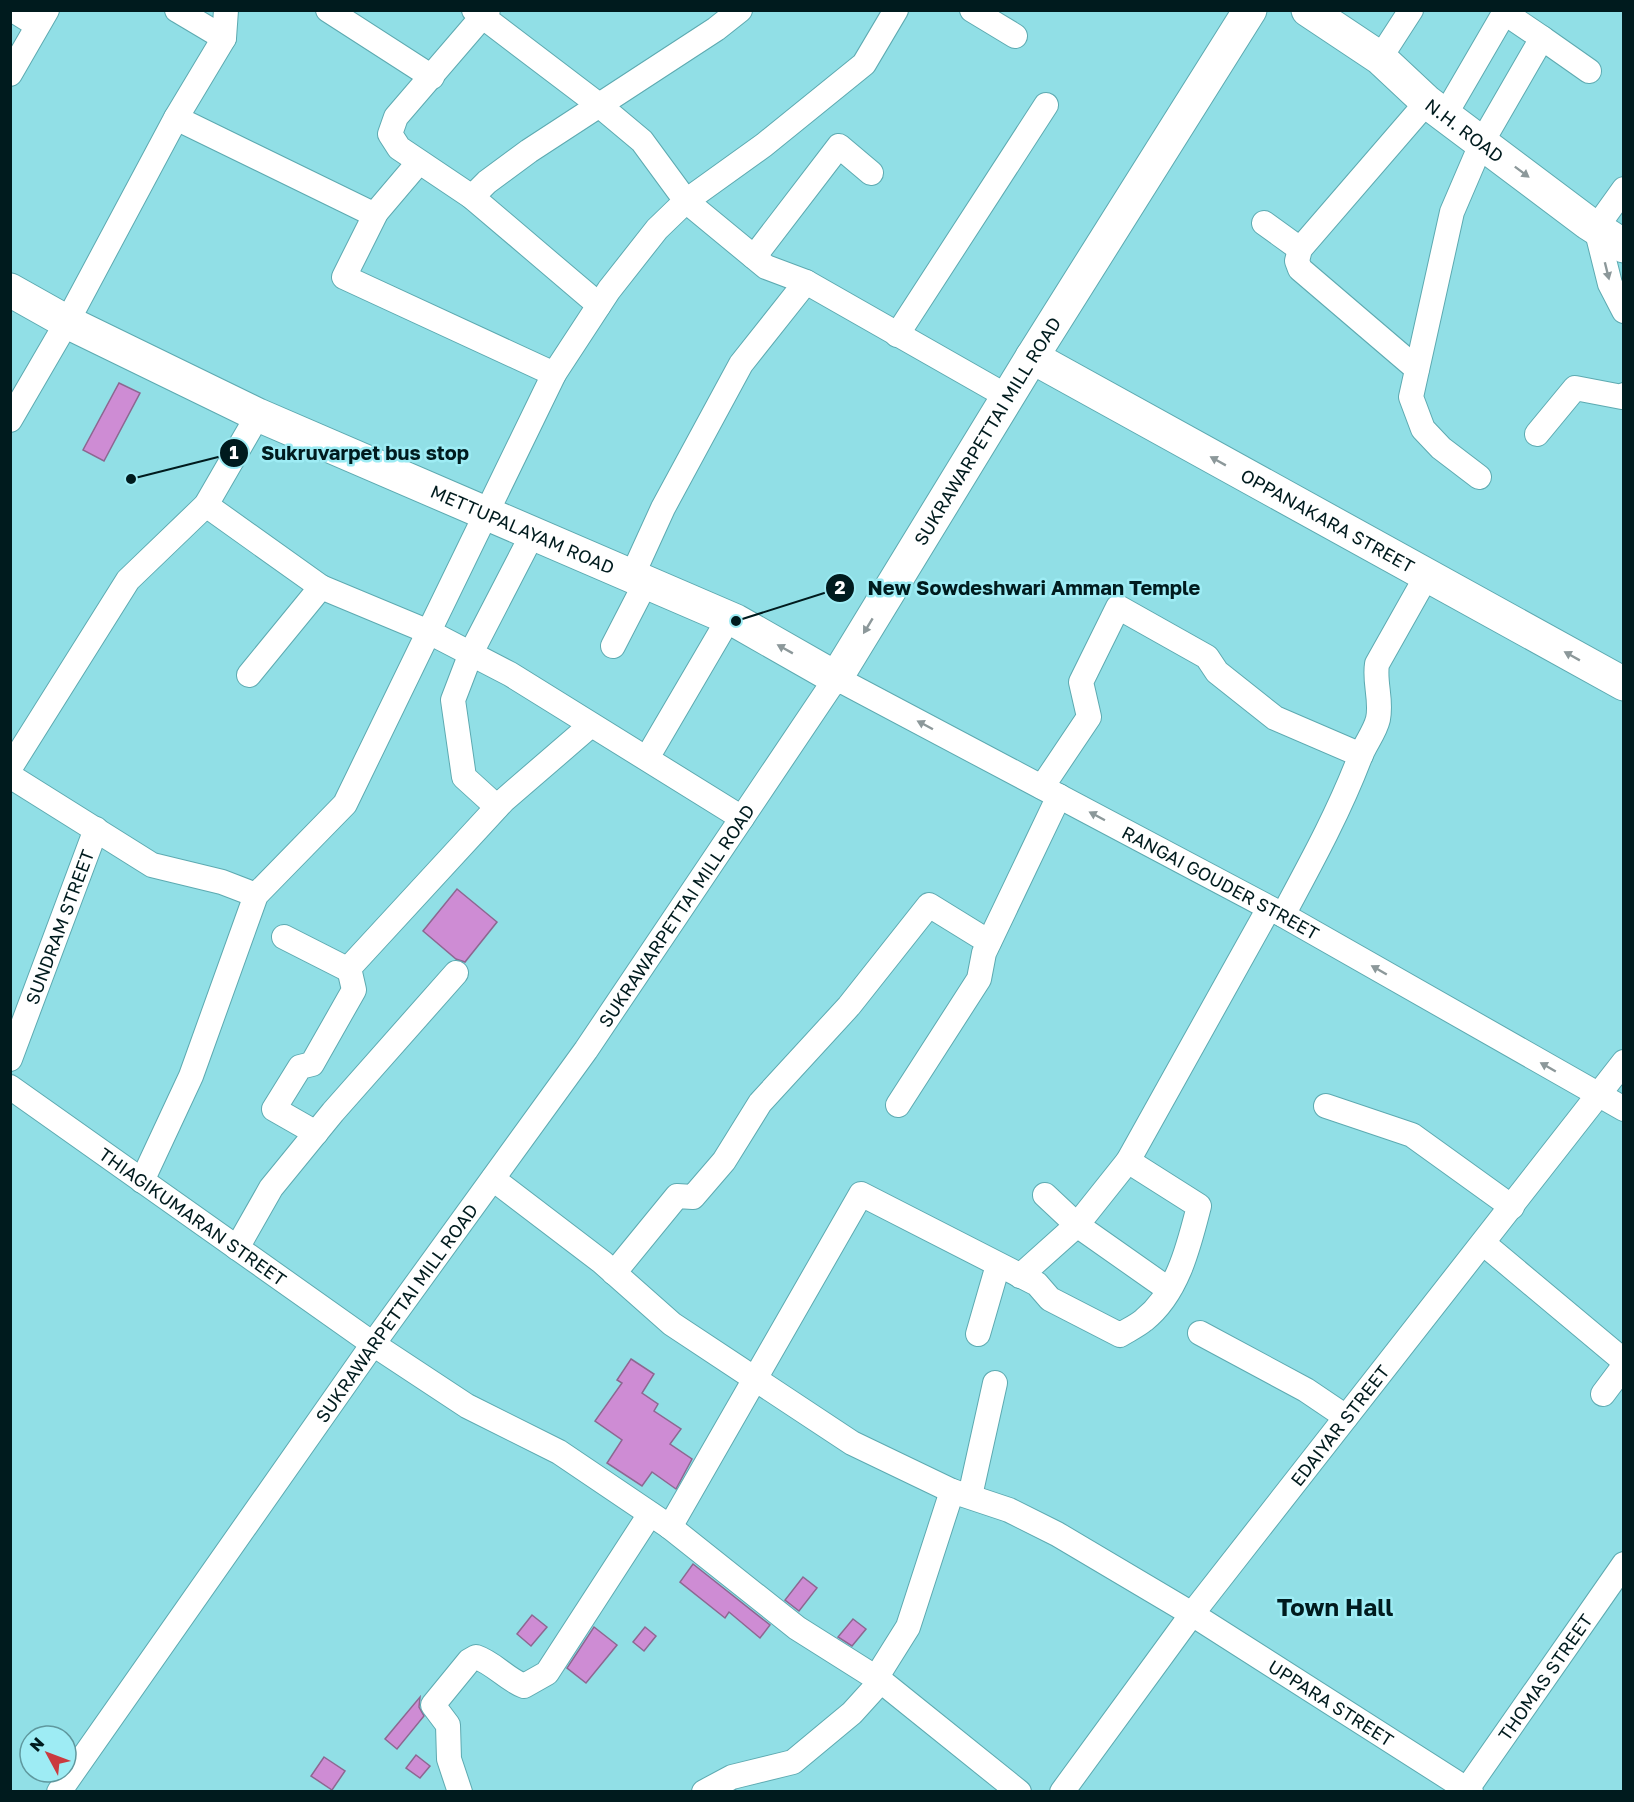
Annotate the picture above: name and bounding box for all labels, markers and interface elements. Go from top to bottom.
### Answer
street label: N.H. ROAD [1421,94,1508,167]
one-way arrow [1513,166,1529,178]
one-way arrow [1603,262,1612,280]
street label: SUKRAWARPETTAI MILL ROAD [909,313,1065,549]
callout: Sukruvarpet bus stop [219,434,481,472]
text: Sukruvarpet bus stop [261,440,469,464]
text: 1 [229,441,239,463]
one-way arrow [1209,456,1226,466]
street label: OPPANAKARA STREET [1237,464,1419,577]
street label: METTUPALAYAM ROAD [427,480,618,578]
callout: New Sowdeshwari Amman Temple [825,569,1212,607]
text: New Sowdeshwari Amman Temple [868,575,1201,599]
text: 2 [835,576,846,598]
one-way arrow [863,618,874,634]
one-way arrow [776,644,793,654]
one-way arrow [1563,651,1580,661]
one-way arrow [916,720,933,730]
street label: SUKRAWARPETTAI MILL ROAD [594,800,759,1031]
one-way arrow [1088,812,1106,822]
street label: RANGAI GOUDER STREET [1118,821,1323,944]
street label: SUNDRAM STREET [20,847,98,1007]
one-way arrow [1370,965,1387,975]
one-way arrow [1540,1061,1556,1072]
street label: THIAGIKUMARAN STREET [95,1143,291,1290]
street label: SUKRAWARPETTAI MILL ROAD [311,1199,482,1426]
street label: EDAIYAR STREET [1286,1360,1394,1490]
district label: Town Hall [1277,1592,1393,1621]
street label: THOMAS STREET [1493,1609,1597,1745]
street label: UPPARA STREET [1264,1655,1398,1751]
north arrow [18,1724,78,1784]
text: N [25,1733,48,1755]

